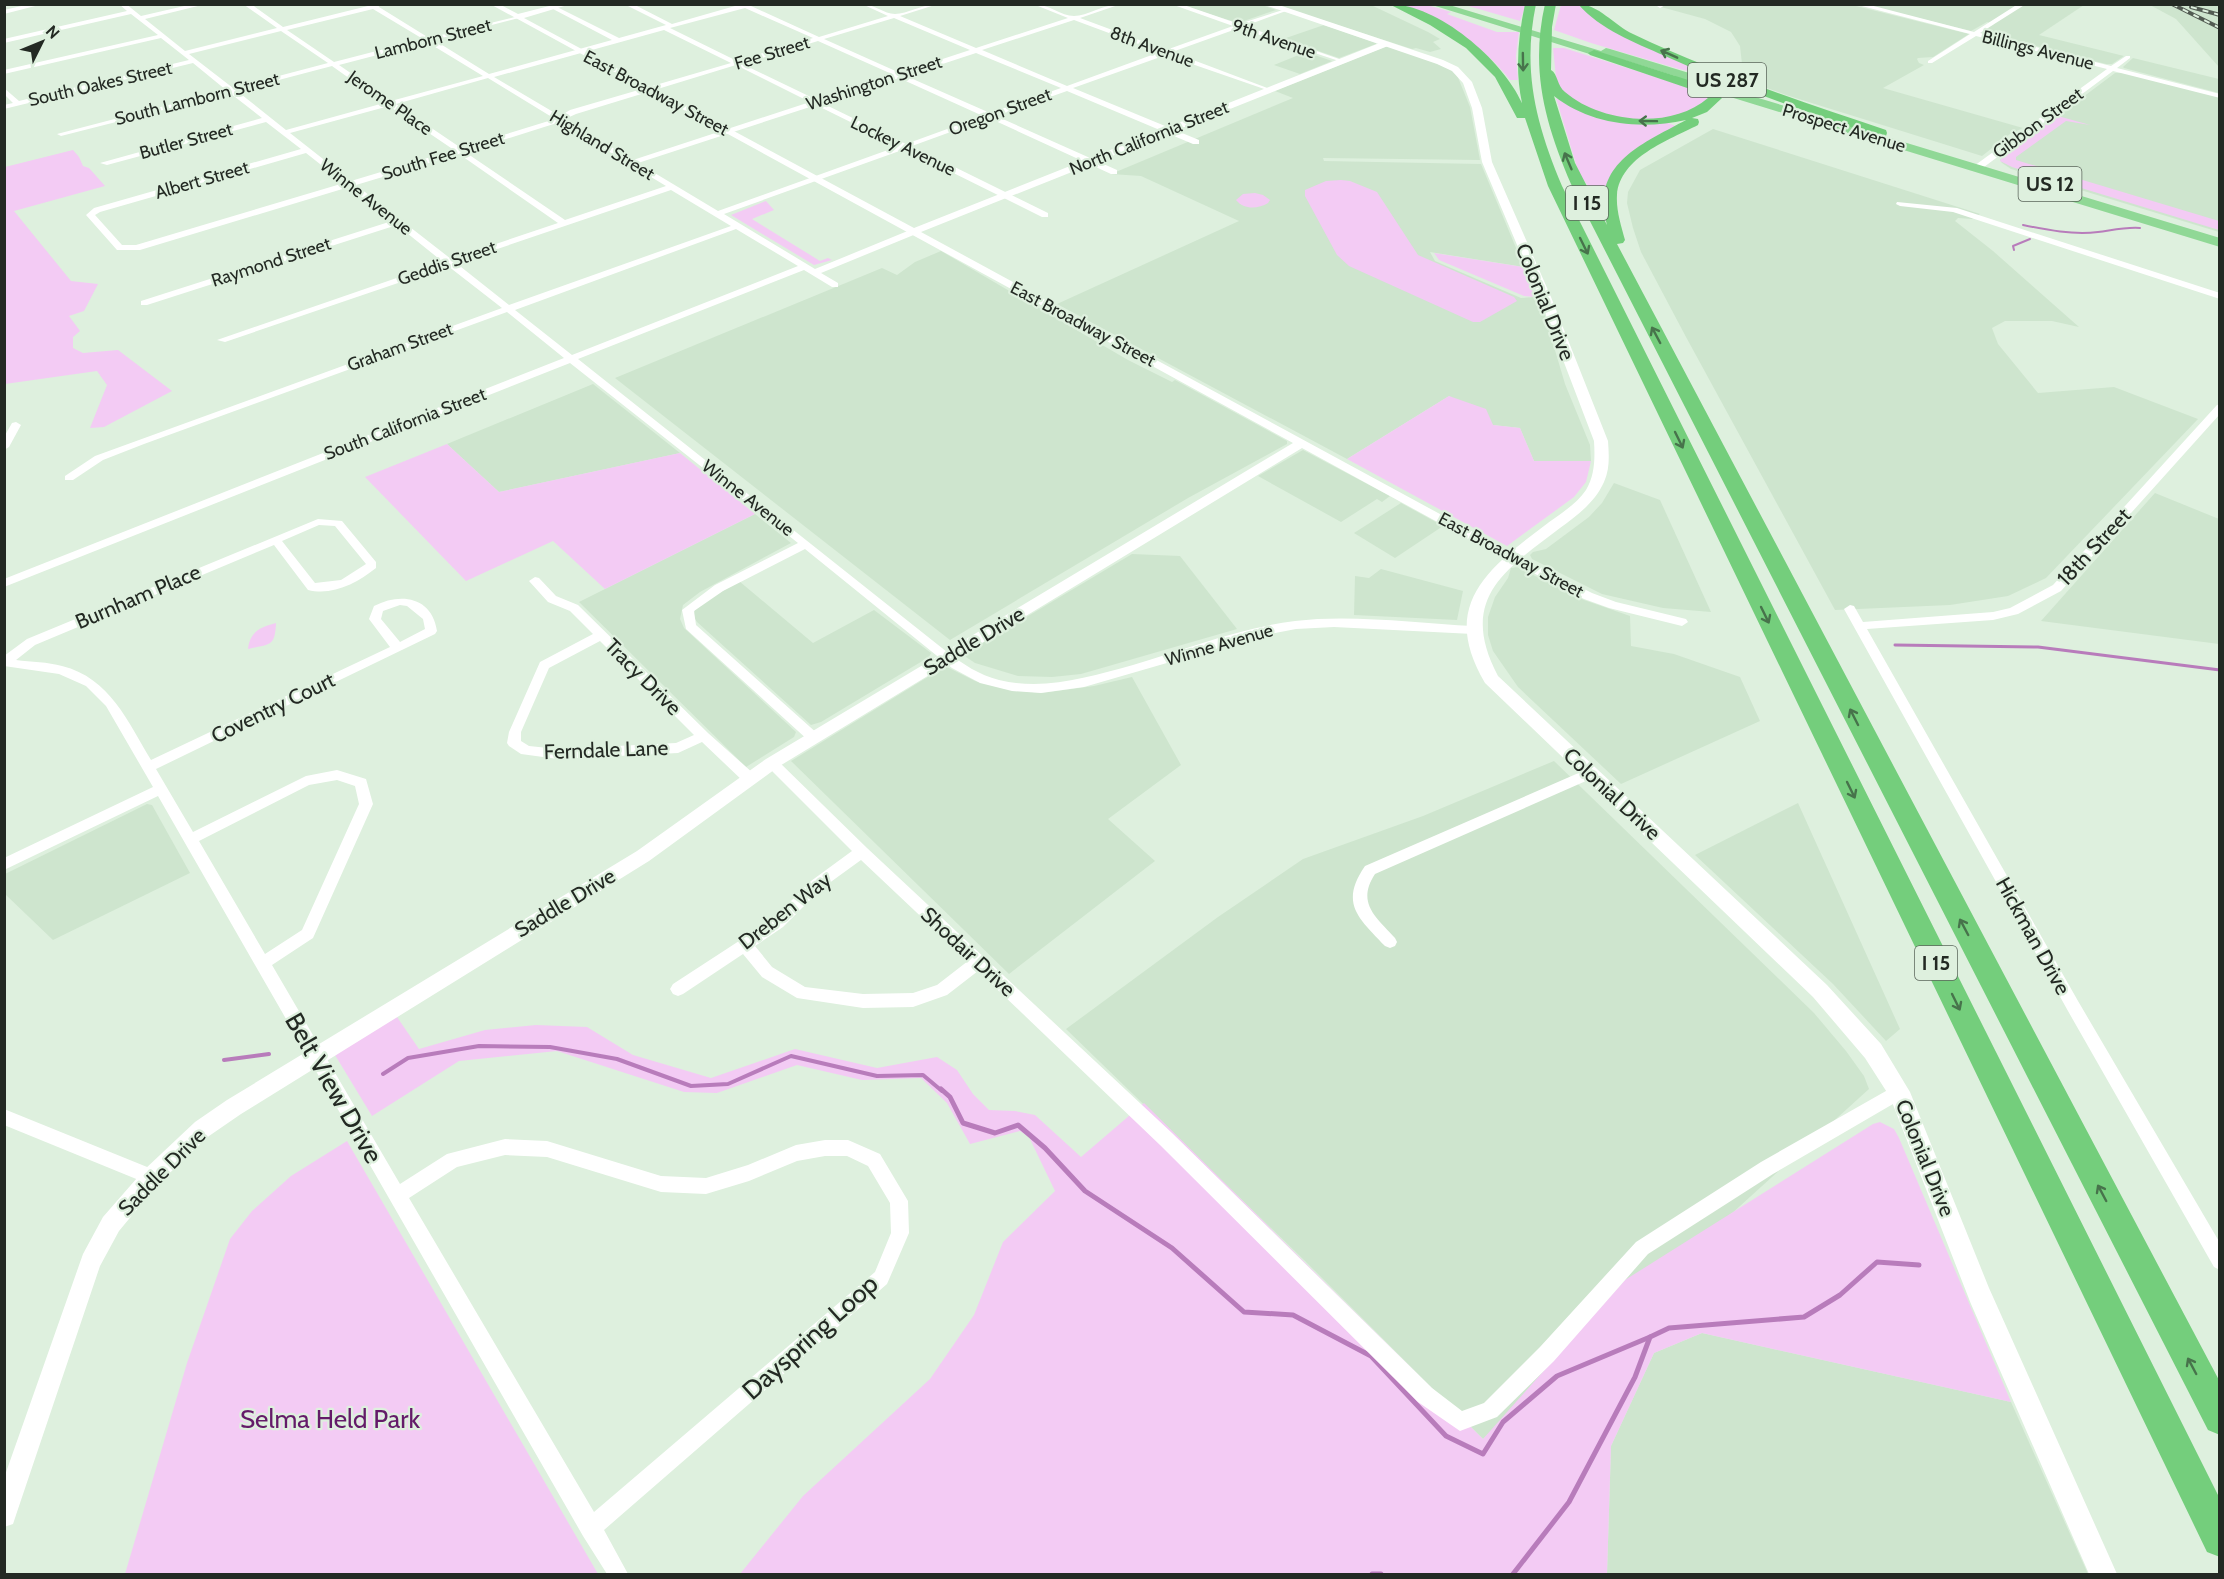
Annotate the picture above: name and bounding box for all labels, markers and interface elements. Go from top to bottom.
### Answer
north arrow [12,12,72,72]
street label: Lamborn Street [372,14,494,64]
street label: 9th Avenue [1229,14,1319,64]
text: N [42,21,63,43]
street label: 8th Avenue [1107,22,1197,72]
street label: Billings Avenue [1980,25,2096,75]
street label: Fee Street [732,31,812,75]
street label: East Broadway Street [580,45,732,141]
one-way arrow [1660,48,1678,59]
street label: Washington Street [803,51,945,115]
one-way arrow [1518,52,1529,72]
street label: South Oakes Street [26,57,174,111]
road number: US 287 [1688,63,1766,97]
street label: Jerome Place [343,65,437,140]
street label: South Lamborn Street [112,68,282,130]
street label: Oregon Street [946,83,1054,141]
street label: Gibbon Street [1989,83,2087,163]
street label: North California Street [1066,96,1232,180]
street label: Prospect Avenue [1780,99,1908,157]
street label: Highland Street [546,105,658,185]
street label: Lockey Avenue [847,111,959,181]
one-way arrow [1639,115,1659,127]
street label: Butler Street [137,118,235,164]
street label: South Fee Street [379,127,507,185]
one-way arrow [1562,152,1573,171]
street label: Winne Avenue [315,154,417,240]
street label: Albert Street [153,156,251,204]
road number: US 12 [2018,167,2082,201]
road number: I 15 [1566,186,1608,220]
street label: Raymond Street [209,232,333,292]
street label: Geddis Street [395,236,499,290]
one-way arrow [1578,236,1590,254]
street label: Colonial Drive [1511,240,1580,364]
street label: East Broadway Street [1007,276,1159,372]
street label: Graham Street [344,318,456,376]
one-way arrow [1650,327,1662,344]
street label: South California Street [321,383,489,465]
one-way arrow [1674,430,1685,448]
street label: Winne Avenue [697,455,799,541]
street label: 18th Street [2052,503,2136,591]
street label: East Broadway Street [1435,507,1587,603]
street label: Burnham Place [71,559,204,634]
street label: Saddle Drive [919,601,1029,680]
one-way arrow [1760,605,1771,623]
street label: Winne Avenue [1163,619,1275,671]
street label: Tracy Drive [600,633,687,720]
street label: Coventry Court [207,667,339,748]
one-way arrow [1848,708,1860,726]
street label: Ferndale Lane [543,735,669,764]
street label: Colonial Drive [1559,742,1666,845]
one-way arrow [1846,780,1857,798]
street label: Saddle Drive [510,863,620,942]
street label: Dreben Way [733,867,836,954]
street label: Hickman Drive [1991,873,2076,999]
street label: Shodair Drive [916,902,1021,1002]
one-way arrow [1958,919,1969,937]
road number: I 15 [1915,946,1957,980]
one-way arrow [1950,993,1962,1011]
street label: Belt View Drive [278,1007,390,1169]
street label: Colonial Drive [1891,1096,1960,1220]
street label: Saddle Drive [113,1123,211,1220]
one-way arrow [2096,1185,2108,1203]
street label: Dayspring Loop [735,1268,885,1406]
one-way arrow [2186,1358,2198,1376]
park label: Selma Held Park [240,1403,420,1435]

